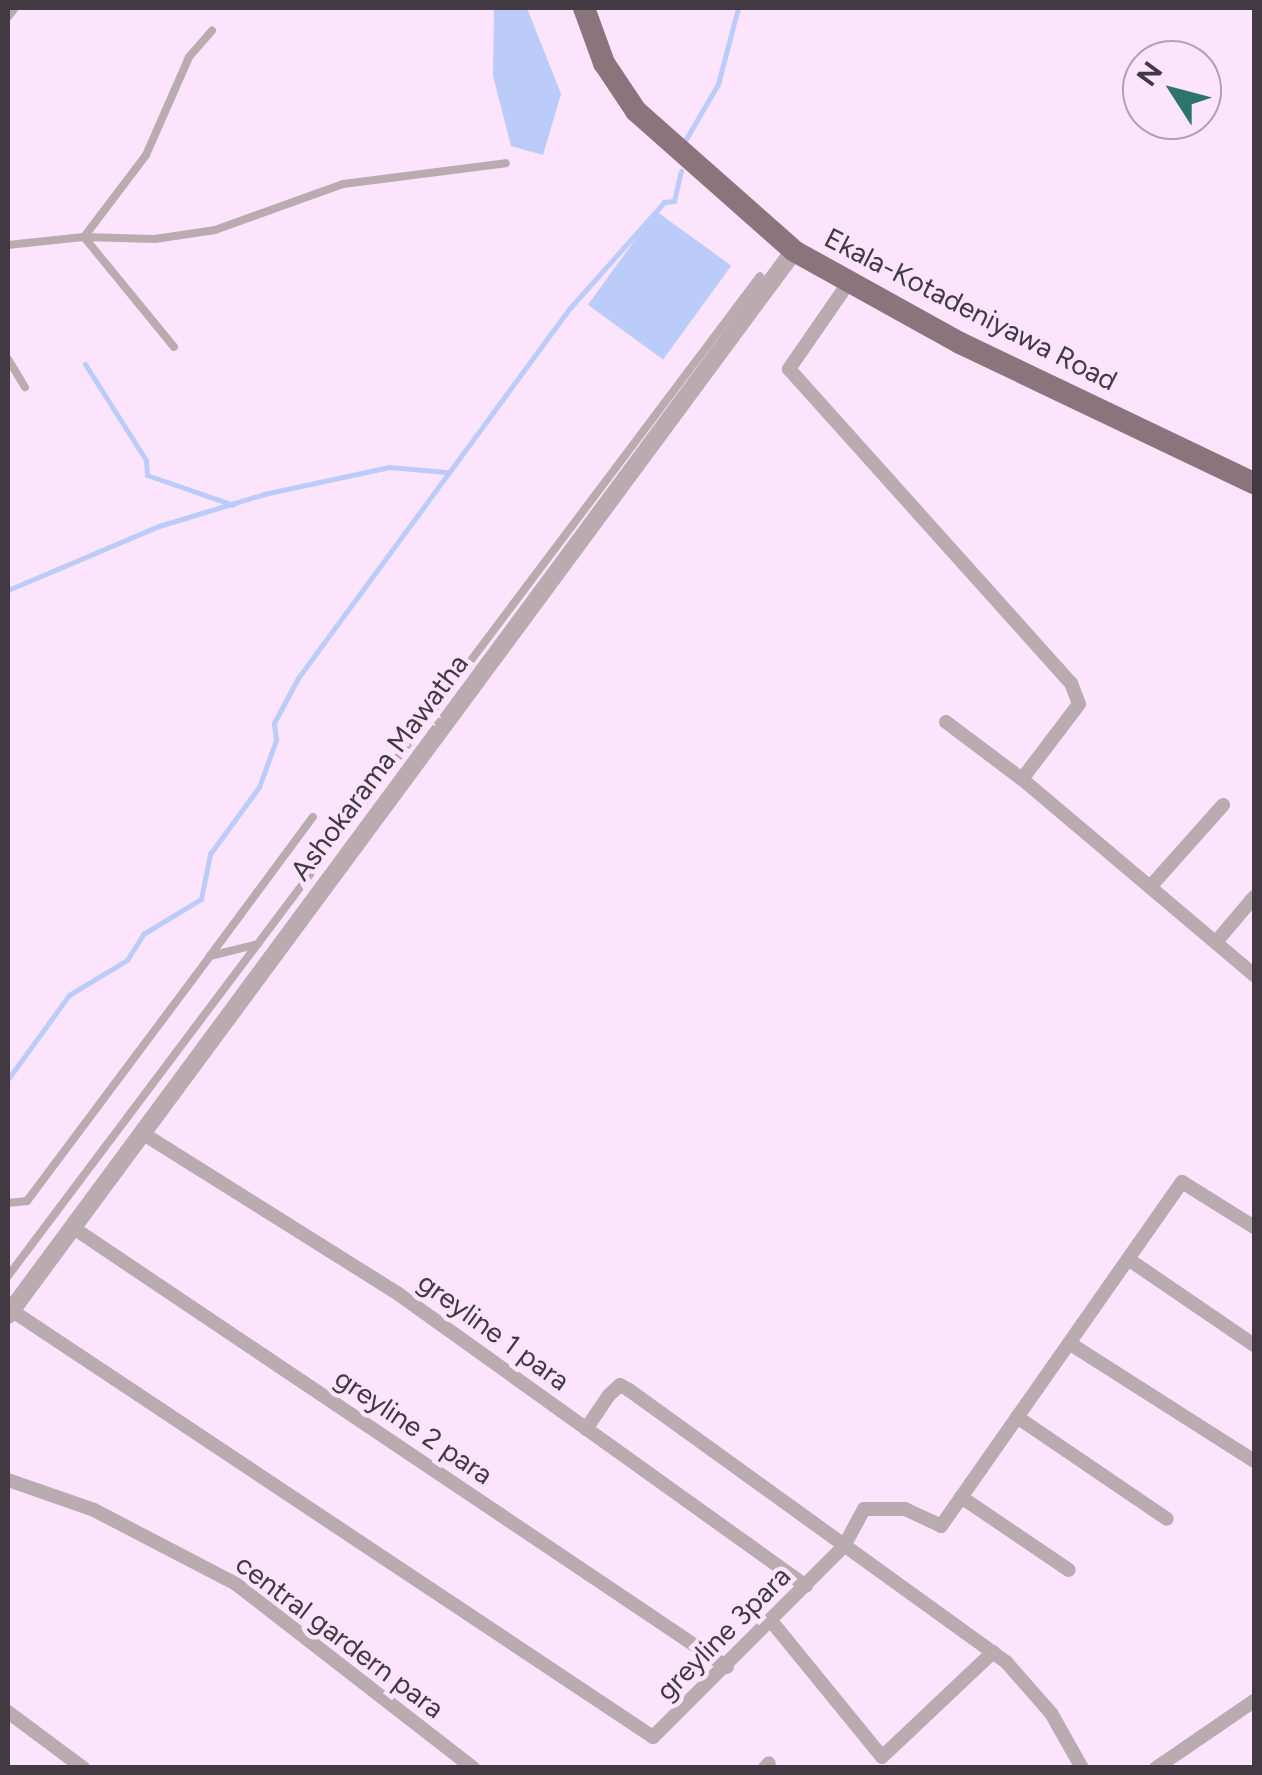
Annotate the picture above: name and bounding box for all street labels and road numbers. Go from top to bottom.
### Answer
street label: Ekala-Kotadeniyawa Road [819,221,1123,397]
street label: Ashokarama Mawatha [283,647,475,887]
street label: greyline 1 para [412,1265,576,1397]
street label: greyline 2 para [329,1361,499,1491]
street label: central gardern para [229,1547,451,1725]
street label: greyline 3para [649,1559,797,1707]

